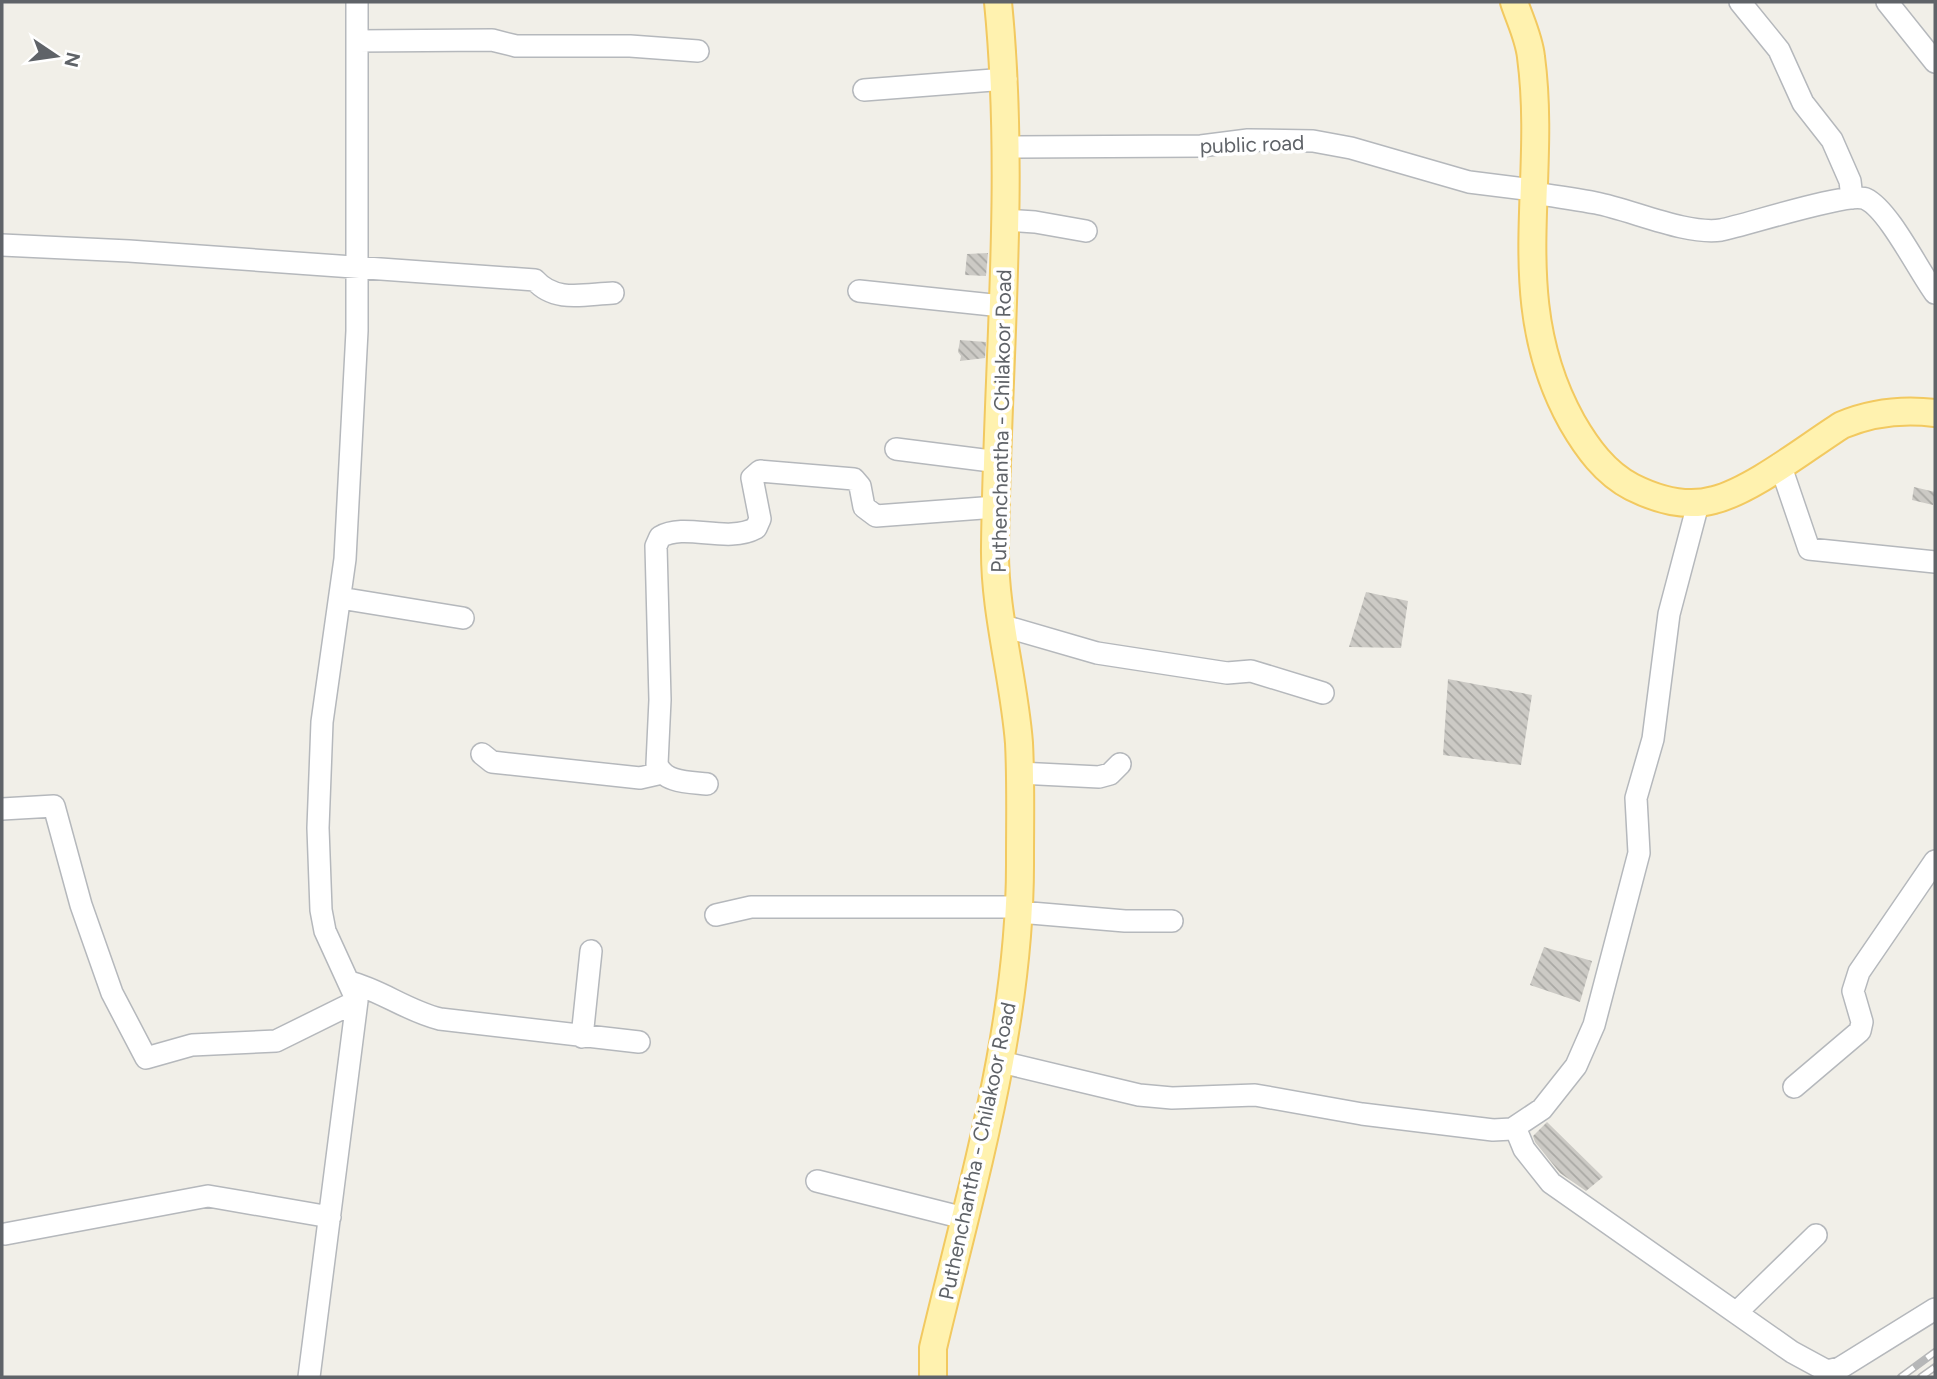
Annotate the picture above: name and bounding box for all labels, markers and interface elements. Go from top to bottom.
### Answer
north arrow [21,21,91,91]
text: N [59,50,85,69]
street label: public road [1199,130,1305,158]
street label: Puthenchantha - Chilakoor Road [986,269,1016,573]
street label: Puthenchantha - Chilakoor Road [933,1000,1021,1302]

